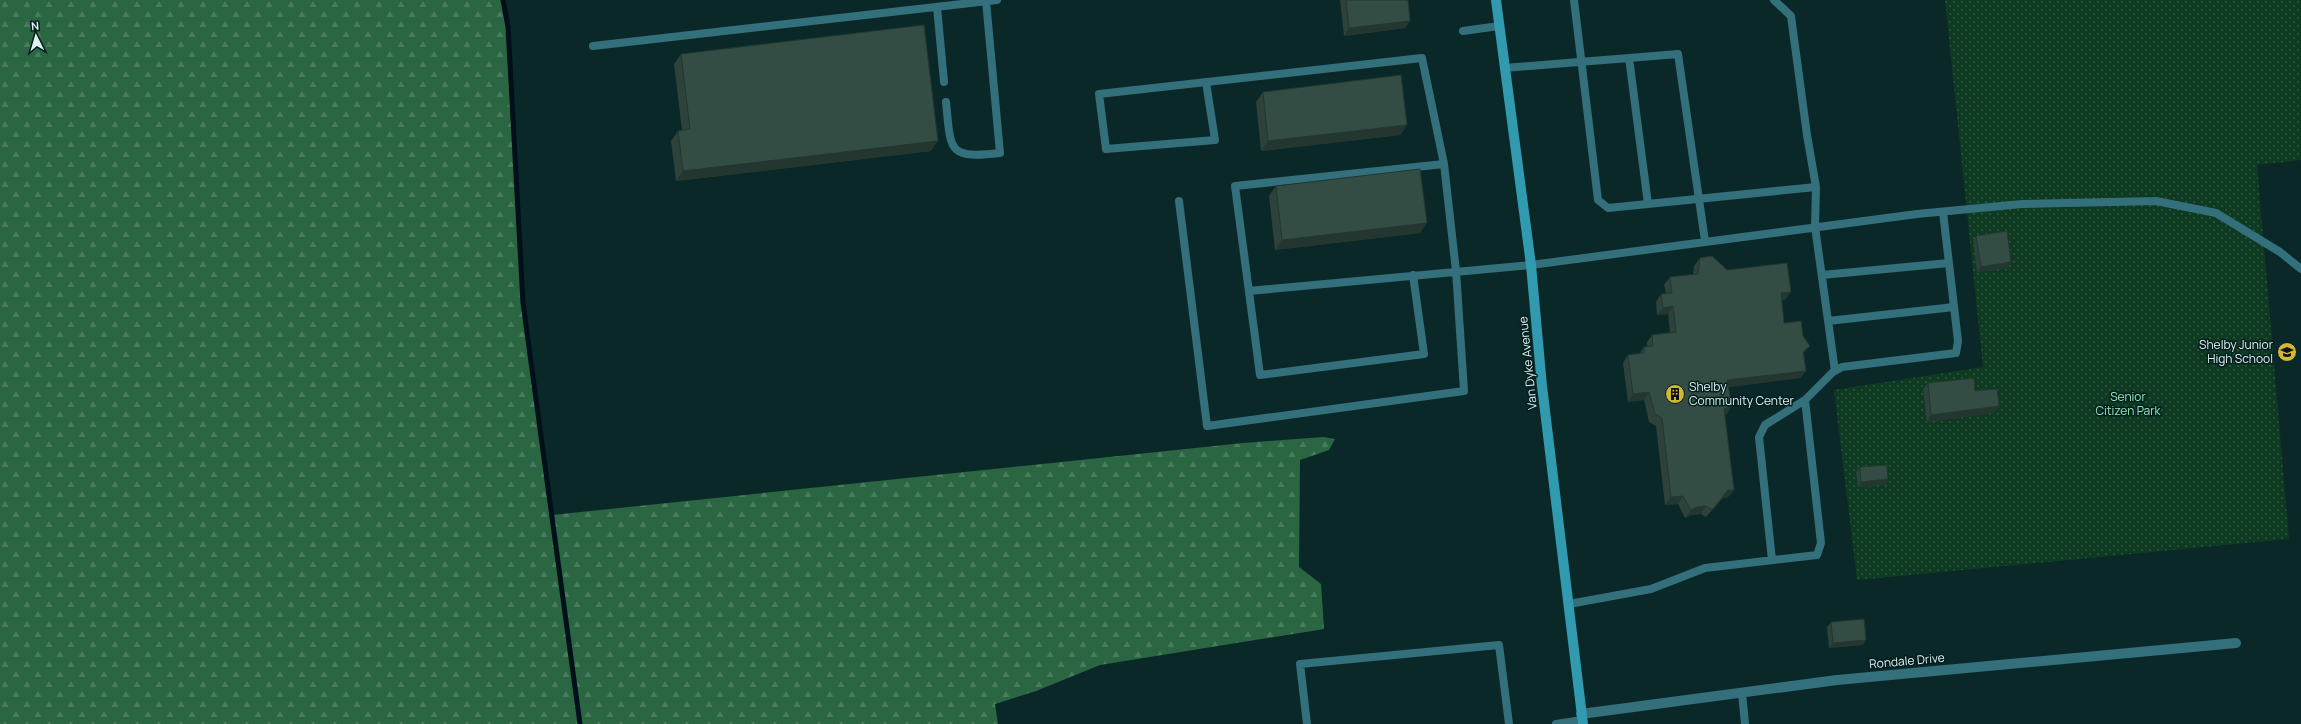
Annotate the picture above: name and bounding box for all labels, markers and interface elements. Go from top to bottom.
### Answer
north arrow [16,16,56,56]
text: N [30,18,40,33]
street label: Van Dyke Avenue [1514,316,1541,410]
place label: Shelby Junior High School [2199,336,2274,367]
school or university icon: Shelby Junior High School [2276,341,2298,363]
place label: Shelby Community Center [1689,378,1795,409]
building icon: Shelby Community Center [1664,383,1686,405]
park label: Senior Citizen Park [2095,388,2162,419]
street label: Rondale Drive [1868,649,1945,672]

